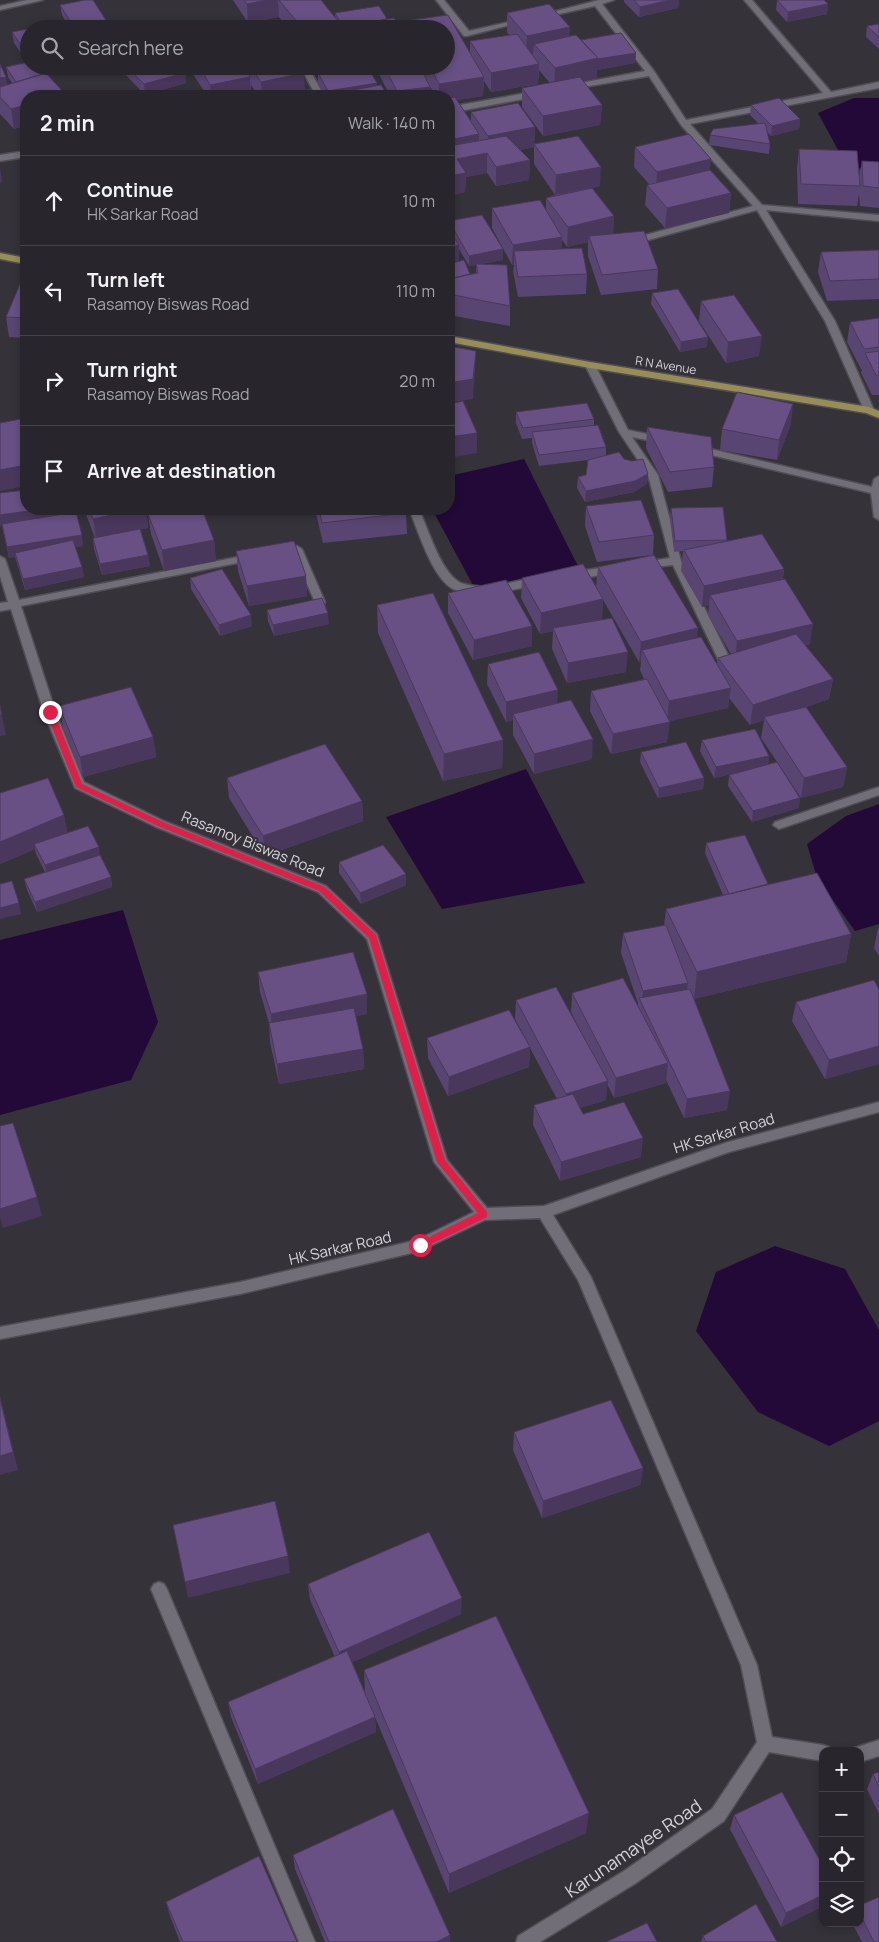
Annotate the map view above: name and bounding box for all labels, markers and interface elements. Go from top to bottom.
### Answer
search box [20,20,455,75]
icon: search [38,34,66,62]
text: Search here [78,35,184,61]
text: 2 min [40,109,95,137]
text: Walk · 140 m [348,112,435,134]
text: Continue [87,177,173,203]
icon: ahead [40,187,68,215]
text: 10 m [402,190,435,212]
text: HK Sarkar Road [87,203,199,225]
text: Turn left [87,267,165,293]
icon: left [40,277,68,305]
text: 110 m [396,280,435,302]
text: Rasamoy Biswas Road [87,293,249,315]
street label: R N Avenue [634,352,698,378]
text: Turn right [87,357,177,383]
icon: right [40,367,68,395]
text: 20 m [399,370,435,392]
text: Rasamoy Biswas Road [87,383,249,405]
icon: arrive [40,457,68,485]
text: Arrive at destination [87,458,276,484]
route end [39,701,62,724]
street label: Rasamoy Biswas Road [178,806,328,882]
street label: HK Sarkar Road [671,1108,777,1158]
street label: HK Sarkar Road [287,1226,393,1270]
route start [409,1234,432,1257]
map controls [819,1747,864,1927]
button: + [819,1747,864,1792]
button: − [819,1792,864,1837]
street label: Karunamayee Road [560,1793,706,1903]
button: locate [819,1837,864,1882]
button: layers [819,1882,864,1927]

